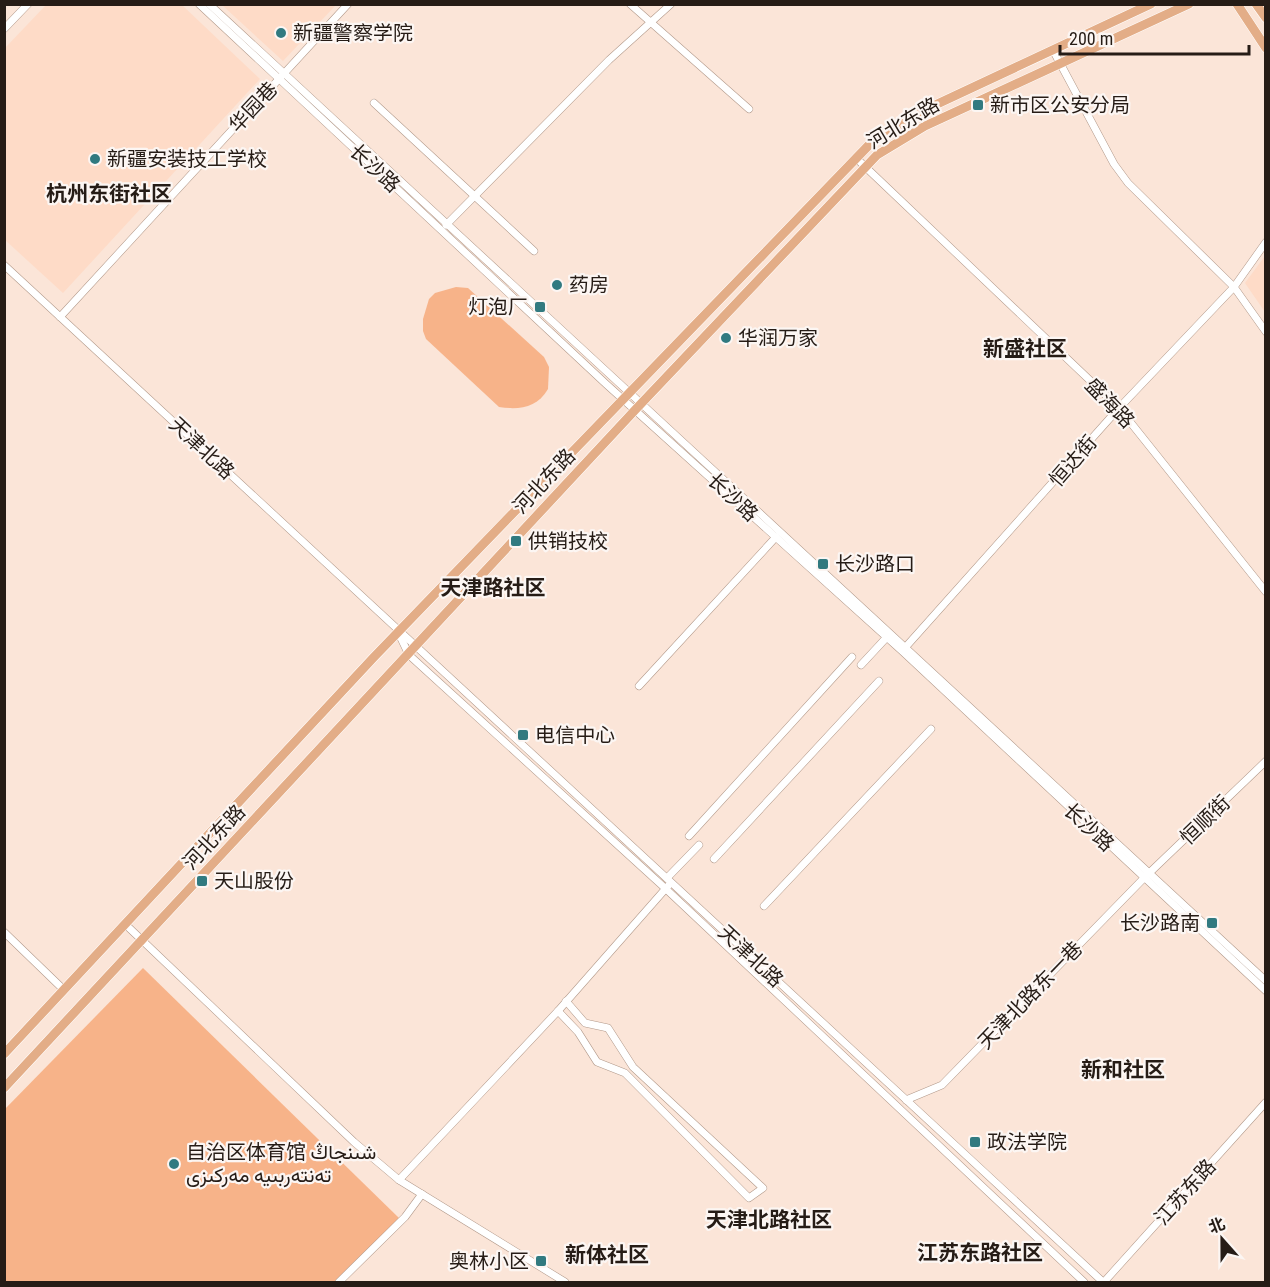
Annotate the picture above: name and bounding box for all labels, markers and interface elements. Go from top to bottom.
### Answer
scale bar [1060,18,1249,56]
place label: 新疆警察学院 [293,21,413,45]
marker: 新疆警察学院 [274,26,288,40]
text: 200 m [1069,28,1113,49]
street label: 华园巷 [224,77,282,137]
street label: 河北东路 [863,92,943,154]
place label: 新市区公安分局 [990,93,1130,117]
marker: 新市区公安分局 [971,98,985,112]
street label: 长沙路 [345,139,405,197]
place label: 新疆安装技工学校 [107,147,267,171]
marker: 新疆安装技工学校 [88,152,102,166]
district label: 杭州东街社区 [46,182,172,206]
place label: 药房 [569,273,609,297]
marker: 药房 [550,278,564,292]
place label: 灯泡厂 [468,295,528,319]
marker: 灯泡厂 [533,300,547,314]
place label: 华润万家 [738,326,818,350]
marker: 华润万家 [719,331,733,345]
district label: 新盛社区 [983,337,1067,361]
street label: 盛海路 [1081,373,1139,433]
street label: 天津北路 [165,412,239,484]
street label: 恒达街 [1044,430,1102,492]
street label: 河北东路 [508,444,580,518]
street label: 长沙路 [703,468,763,526]
place label: 供销技校 [528,529,608,553]
marker: 供销技校 [509,534,523,548]
place label: 长沙路口 [835,552,915,576]
marker: 长沙路口 [816,557,830,571]
district label: 天津路社区 [441,576,546,600]
place label: 电信中心 [535,723,615,747]
marker: 电信中心 [516,728,530,742]
street label: 恒顺街 [1175,791,1235,849]
street label: 长沙路 [1059,798,1119,856]
street label: 河北东路 [178,800,250,874]
place label: 天山股份 [214,869,294,893]
marker: 天山股份 [195,874,209,888]
place label: 长沙路南 [1120,911,1200,935]
marker: 长沙路南 [1205,916,1219,930]
street label: 天津北路 [714,920,788,992]
street label: 天津北路东一巷 [973,936,1087,1054]
district label: 新和社区 [1081,1058,1165,1082]
place label: 政法学院 [987,1130,1067,1154]
marker: 政法学院 [968,1135,982,1149]
place label: 自治区体育馆 شىنجاڭ تەنتەربىيە مەركىزى [186,1140,376,1188]
street label: 江苏东路 [1149,1154,1221,1230]
marker: 自治区体育馆 شىنجاڭ تەنتەربىيە مەركىزى [167,1157,181,1171]
district label: 天津北路社区 [706,1208,832,1232]
north arrow [1192,1209,1252,1269]
text: 北 [1206,1214,1228,1237]
district label: 江苏东路社区 [917,1241,1043,1265]
district label: 新体社区 [565,1243,649,1267]
place label: 奥林小区 [449,1249,529,1273]
marker: 奥林小区 [534,1254,548,1268]

